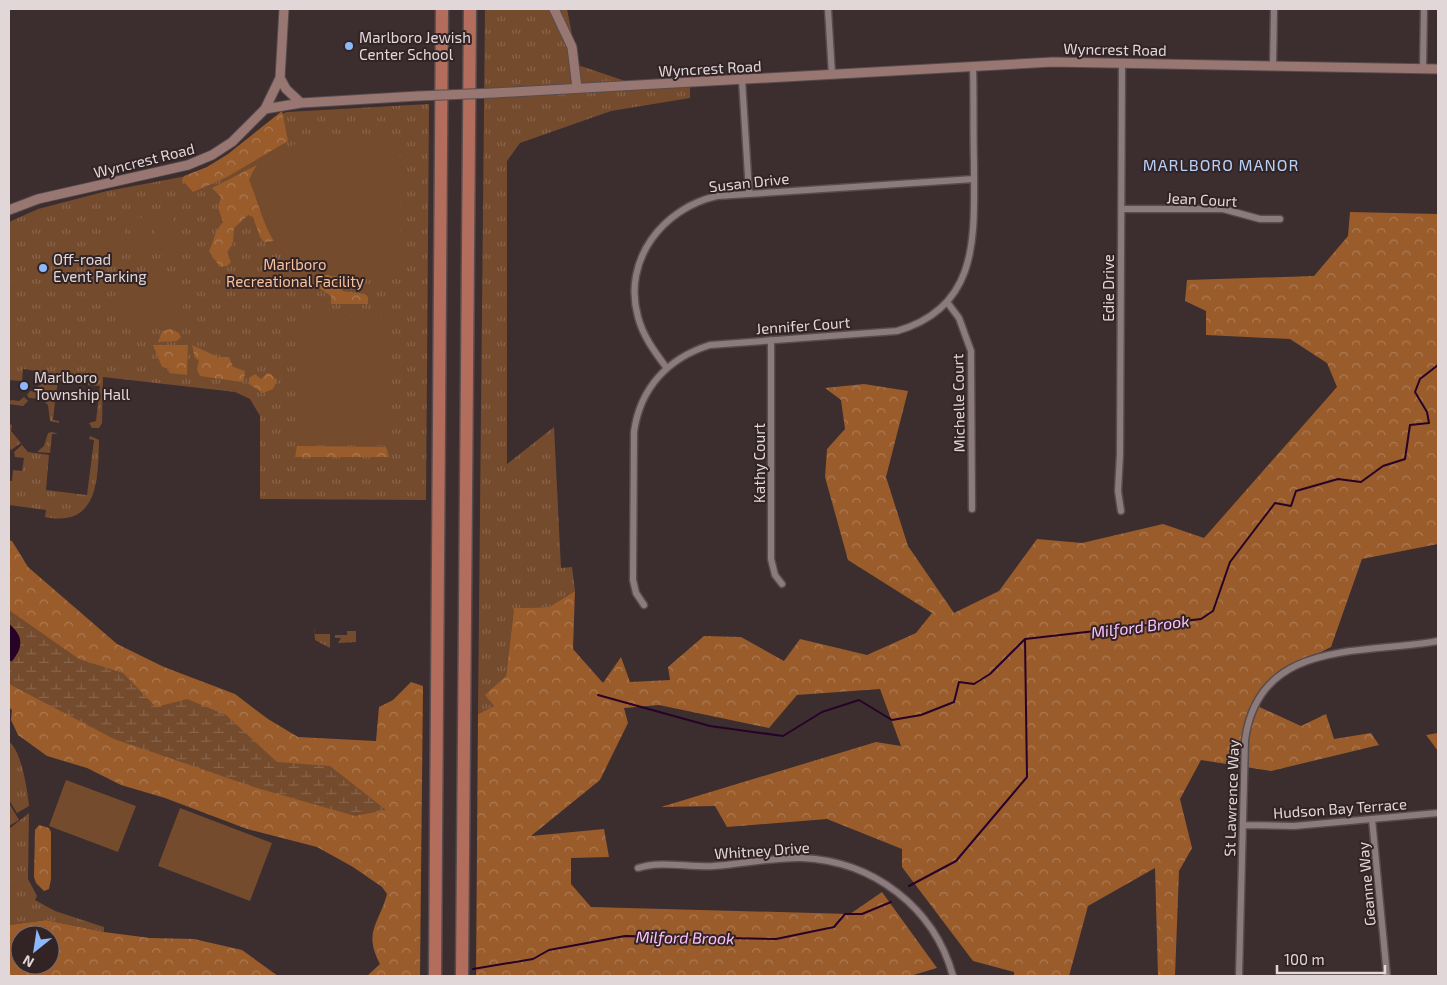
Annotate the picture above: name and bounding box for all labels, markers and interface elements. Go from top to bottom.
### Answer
place label: Marlboro Jewish Center School [359,28,471,63]
street label: Wyncrest Road [1063,39,1167,59]
marker: Marlboro Jewish Center School [343,40,355,52]
street label: Wyncrest Road [658,56,762,80]
street label: Wyncrest Road [92,139,196,181]
district label: MARLBORO MANOR [1143,155,1299,174]
street label: Susan Drive [708,169,790,195]
street label: Jean Court [1166,188,1238,210]
place label: Off-road Event Parking [53,250,147,285]
street label: Edie Drive [1099,254,1117,322]
park label: Marlboro Recreational Facility [226,255,364,290]
marker: Off-road Event Parking [37,262,49,274]
street label: Jennifer Court [755,313,851,337]
street label: Michelle Court [948,353,968,452]
place label: Marlboro Township Hall [34,368,130,403]
marker: Marlboro Township Hall [18,380,30,392]
street label: Kathy Court [750,423,768,503]
water label: Milford Brook [1090,611,1190,641]
street label: St Lawrence Way [1220,739,1242,857]
street label: Hudson Bay Terrace [1272,794,1408,822]
street label: Whitney Drive [714,838,810,862]
street label: Geanne Way [1353,841,1379,927]
north arrow [10,925,60,975]
water label: Milford Brook [635,927,735,947]
scale bar [1277,942,1384,974]
text: 100 m [1284,950,1325,968]
text: N [20,952,37,972]

